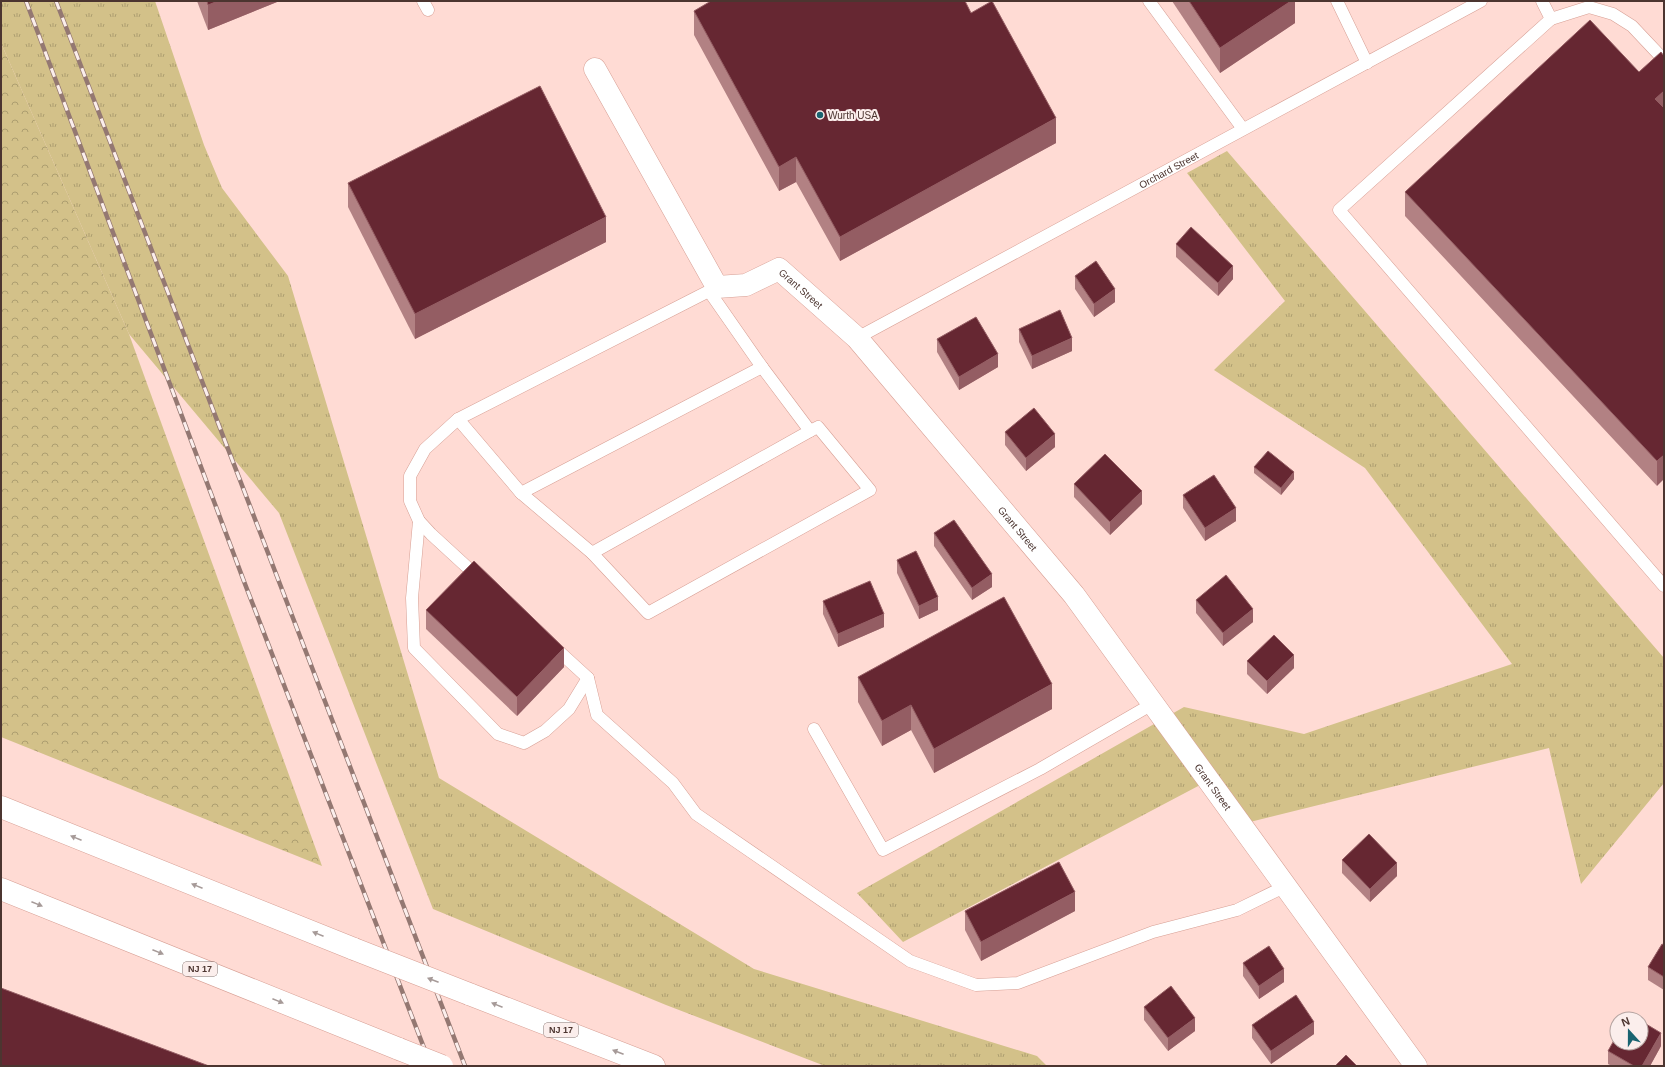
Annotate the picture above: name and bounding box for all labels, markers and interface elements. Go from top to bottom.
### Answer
marker: Wurth USA [815,110,825,120]
place label: Wurth USA [828,110,878,121]
street label: Orchard Street [1137,149,1200,190]
street label: Grant Street [777,266,825,311]
street label: Grant Street [996,504,1040,553]
street label: Grant Street [1193,761,1234,812]
one-way arrow [71,835,82,841]
one-way arrow [191,883,203,889]
one-way arrow [32,901,43,907]
one-way arrow [311,931,323,937]
one-way arrow [152,950,164,956]
road number: NJ 17 [183,962,217,976]
one-way arrow [426,976,438,982]
one-way arrow [273,998,284,1004]
one-way arrow [491,1002,502,1008]
north arrow [1609,1011,1649,1051]
text: N [1620,1015,1631,1029]
road number: NJ 17 [544,1023,578,1037]
one-way arrow [611,1049,623,1055]

